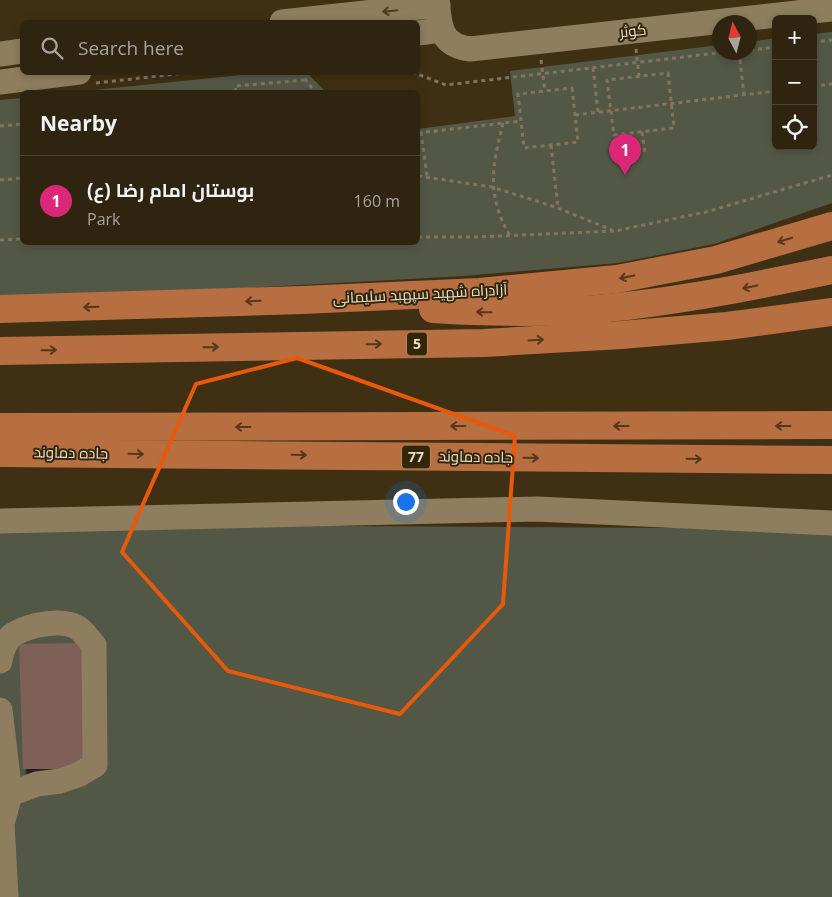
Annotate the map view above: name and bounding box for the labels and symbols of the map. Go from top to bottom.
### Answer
one-way arrow [382,6,398,16]
north arrow [712,15,757,60]
street label: کوثر [618,19,647,41]
pin: 1 [609,134,641,175]
one-way arrow [778,235,794,245]
one-way arrow [620,273,636,283]
street label: آزادراه شهید سپهبد سلیمانی [332,278,508,309]
one-way arrow [742,283,758,292]
one-way arrow [245,297,261,306]
one-way arrow [83,302,99,311]
one-way arrow [477,307,493,317]
road number: 5 [407,332,427,356]
one-way arrow [528,335,544,344]
one-way arrow [365,340,381,349]
one-way arrow [202,342,219,352]
one-way arrow [40,345,56,355]
one-way arrow [451,421,467,431]
one-way arrow [613,421,630,431]
one-way arrow [776,421,792,431]
one-way arrow [236,422,252,432]
street label: جاده دماوند [34,441,108,463]
street label: جاده دماوند [439,445,513,467]
road number: 77 [402,446,430,468]
one-way arrow [128,449,144,459]
one-way arrow [290,451,306,460]
one-way arrow [522,453,539,463]
one-way arrow [685,454,701,464]
your location [393,489,419,515]

